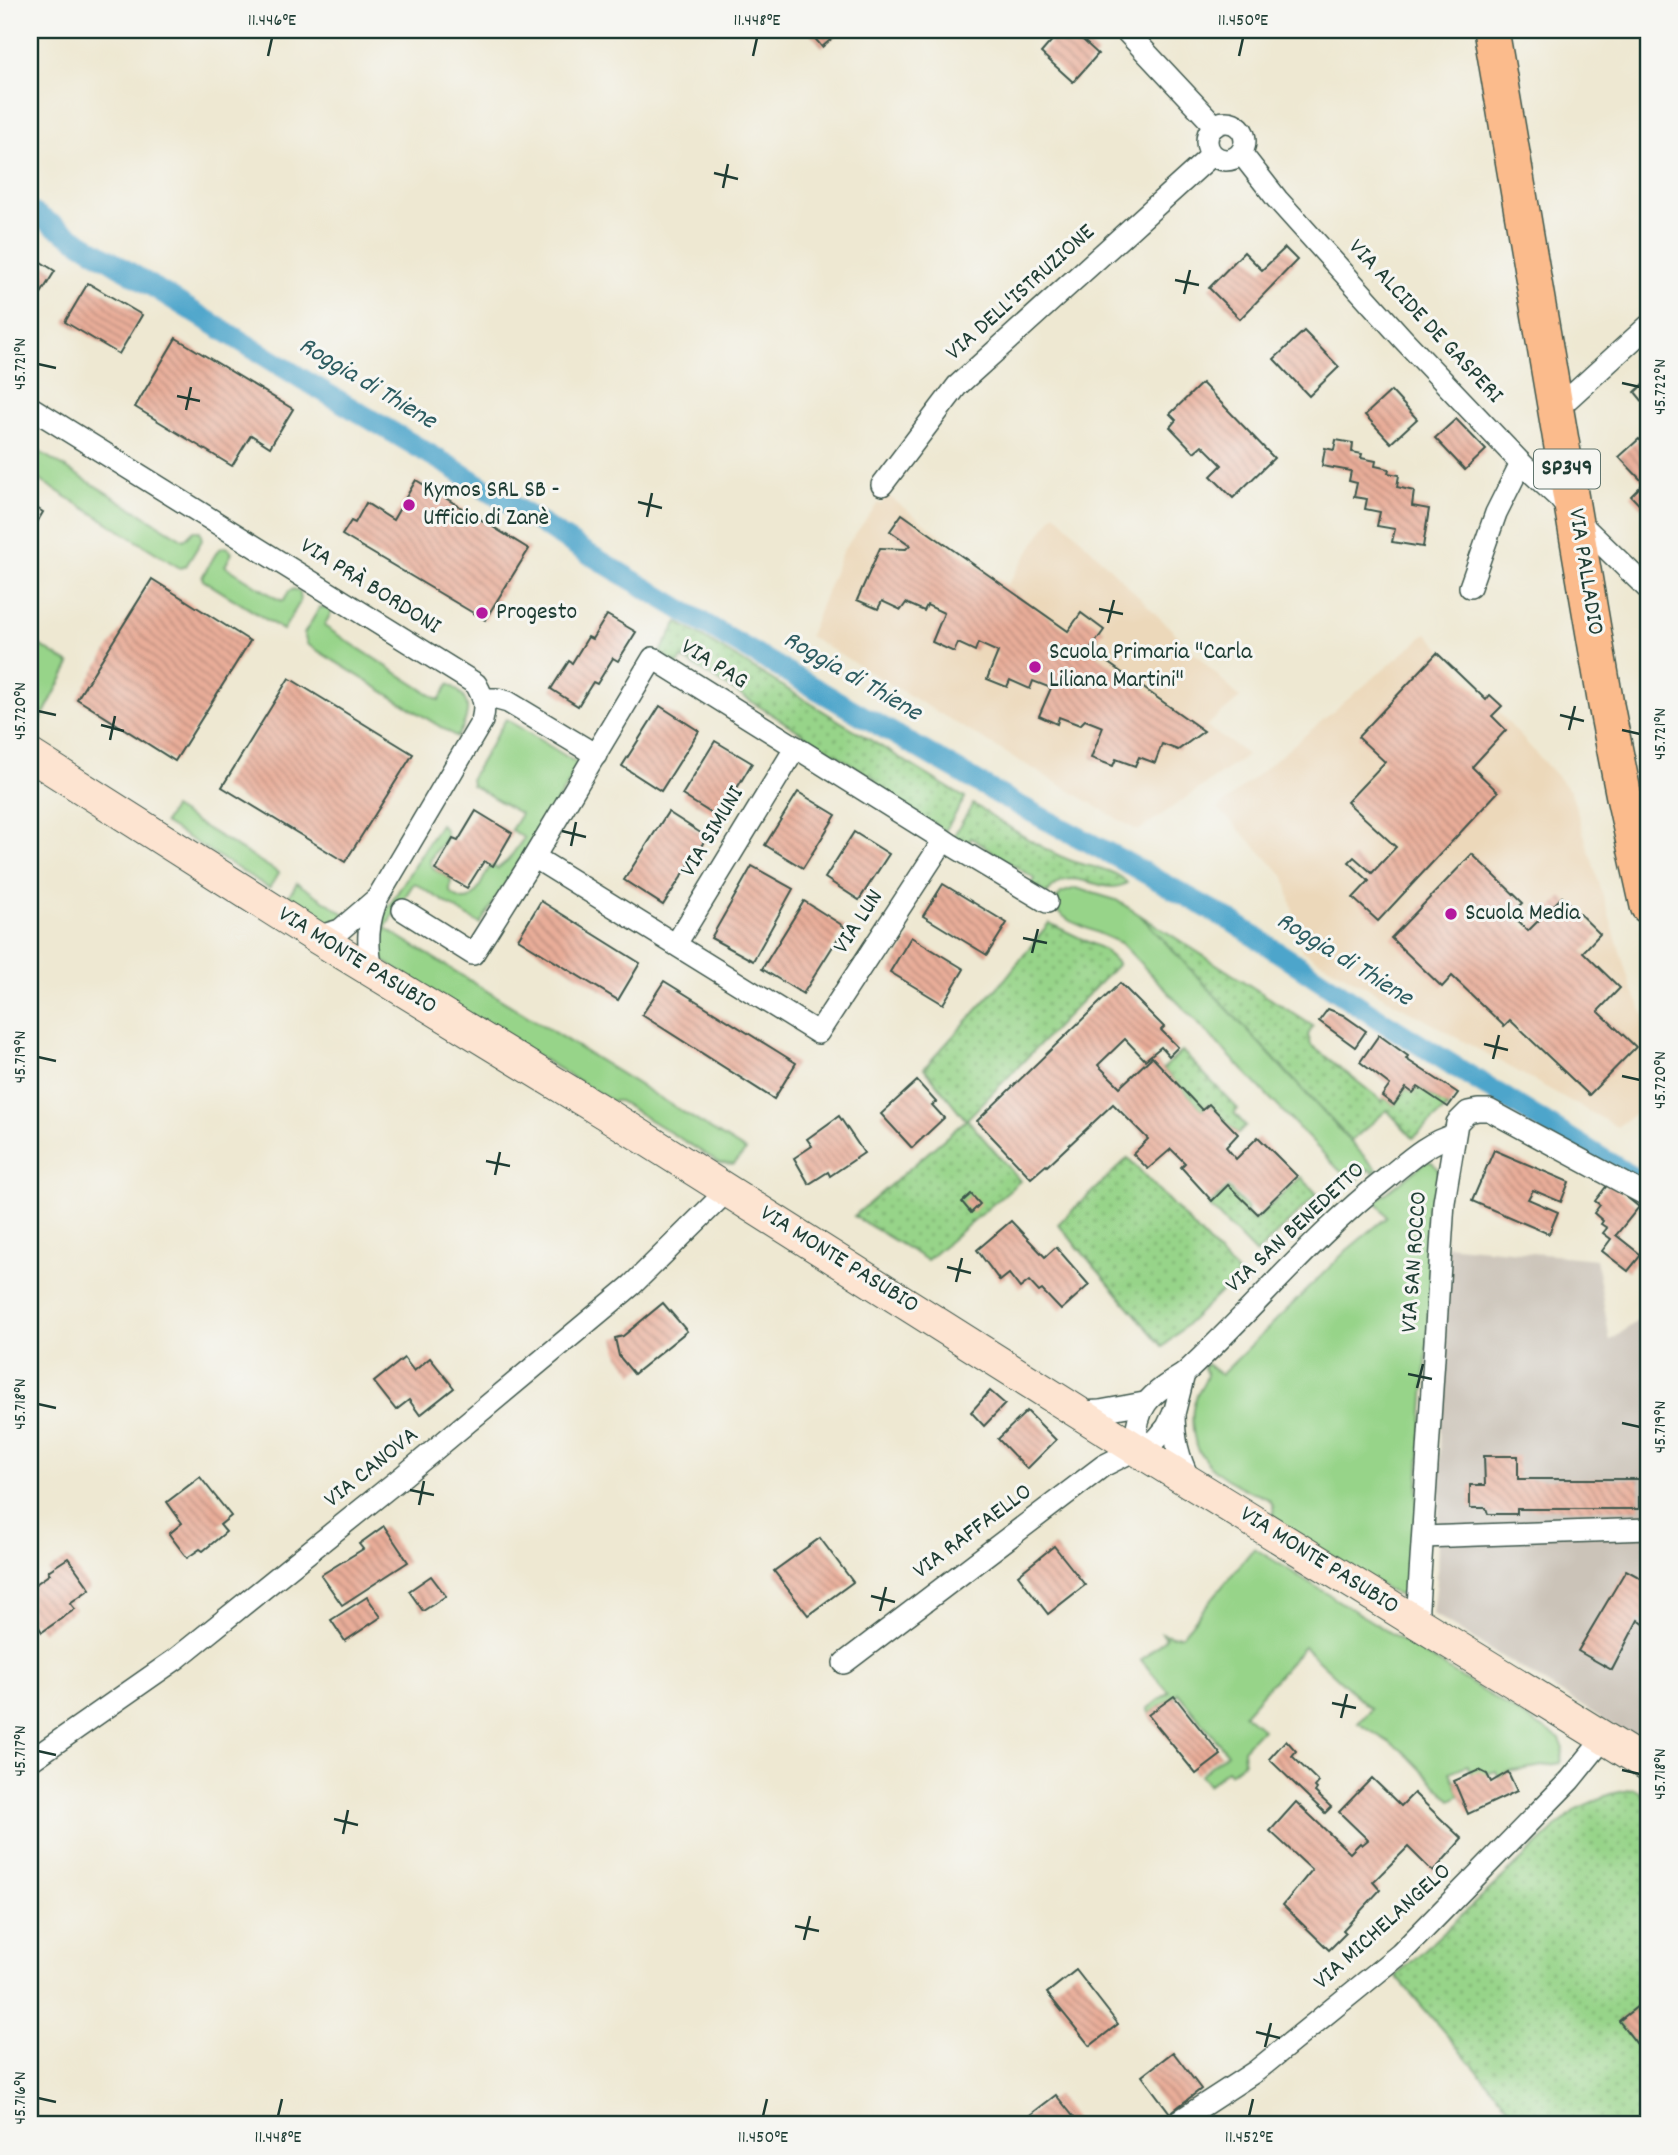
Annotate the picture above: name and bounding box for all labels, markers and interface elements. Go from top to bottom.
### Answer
text: 11.446°E [248,9,296,34]
text: 11.448°E [734,9,780,34]
text: 11.450°E [1218,9,1268,34]
street label: VIA DELL'ISTRUZIONE [939,217,1103,369]
street label: VIA ALCIDE DE GASPERI [1340,232,1511,412]
water label: Roggia di Thiene [291,328,444,441]
text: 45.721°N [9,338,34,390]
text: 45.722°N [1649,359,1674,415]
road number: SP349 [1534,449,1600,489]
place label: Kymos SRL SB - Ufficio di Zanè [423,474,560,536]
marker: Kymos SRL SB - Ufficio di Zanè [401,497,417,513]
street label: VIA PALLADIO [1558,506,1612,638]
street label: VIA PRÀ BORDONI [293,530,447,644]
place label: Progesto [496,596,577,630]
marker: Progesto [474,605,490,621]
water label: Roggia di Thiene [776,622,930,732]
street label: VIA PAG [674,631,754,699]
place label: Scuola Primaria "Carla Liliana Martini" [1049,636,1253,698]
marker: Scuola Primaria "Carla Liliana Martini" [1027,659,1043,675]
text: 45.720°N [9,682,34,740]
text: 45.721°N [1649,708,1674,760]
street label: VIA SIMUNI [673,780,754,884]
street label: VIA LUN [825,883,893,961]
place label: Scuola Media [1465,897,1581,931]
street label: VIA MONTE PASUBIO [271,898,443,1024]
water label: Roggia di Thiene [1269,903,1421,1018]
marker: Scuola Media [1443,906,1459,922]
text: 45.719°N [9,1031,34,1083]
text: 45.720°N [1649,1051,1674,1109]
street label: VIA SAN BENEDETTO [1219,1154,1373,1302]
street label: VIA SAN ROCCO [1393,1190,1437,1334]
street label: VIA MONTE PASUBIO [753,1197,925,1323]
text: 45.718°N [9,1378,34,1430]
text: 45.719°N [1649,1401,1674,1453]
street label: VIA CANOVA [317,1419,427,1517]
street label: VIA RAFFAELLO [906,1476,1040,1588]
street label: VIA MONTE PASUBIO [1233,1498,1405,1624]
text: 45.717°N [9,1725,34,1777]
text: 45.718°N [1649,1748,1674,1800]
street label: VIA MICHELANGELO [1306,1856,1460,1998]
text: 45.716°N [9,2071,34,2125]
text: 11.448°E [255,2126,301,2151]
text: 11.450°E [738,2126,788,2151]
text: 11.452°E [1225,2126,1273,2151]

